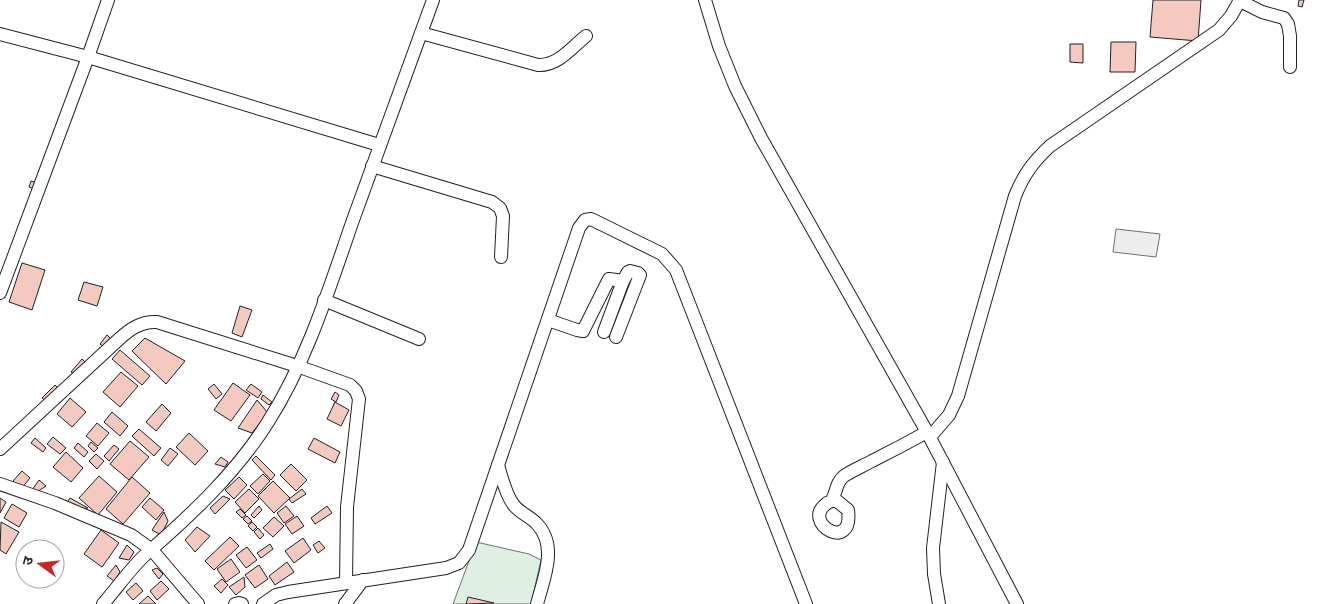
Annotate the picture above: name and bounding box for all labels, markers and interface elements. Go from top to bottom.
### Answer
north arrow [15,539,65,589]
text: उ [18,554,37,567]

